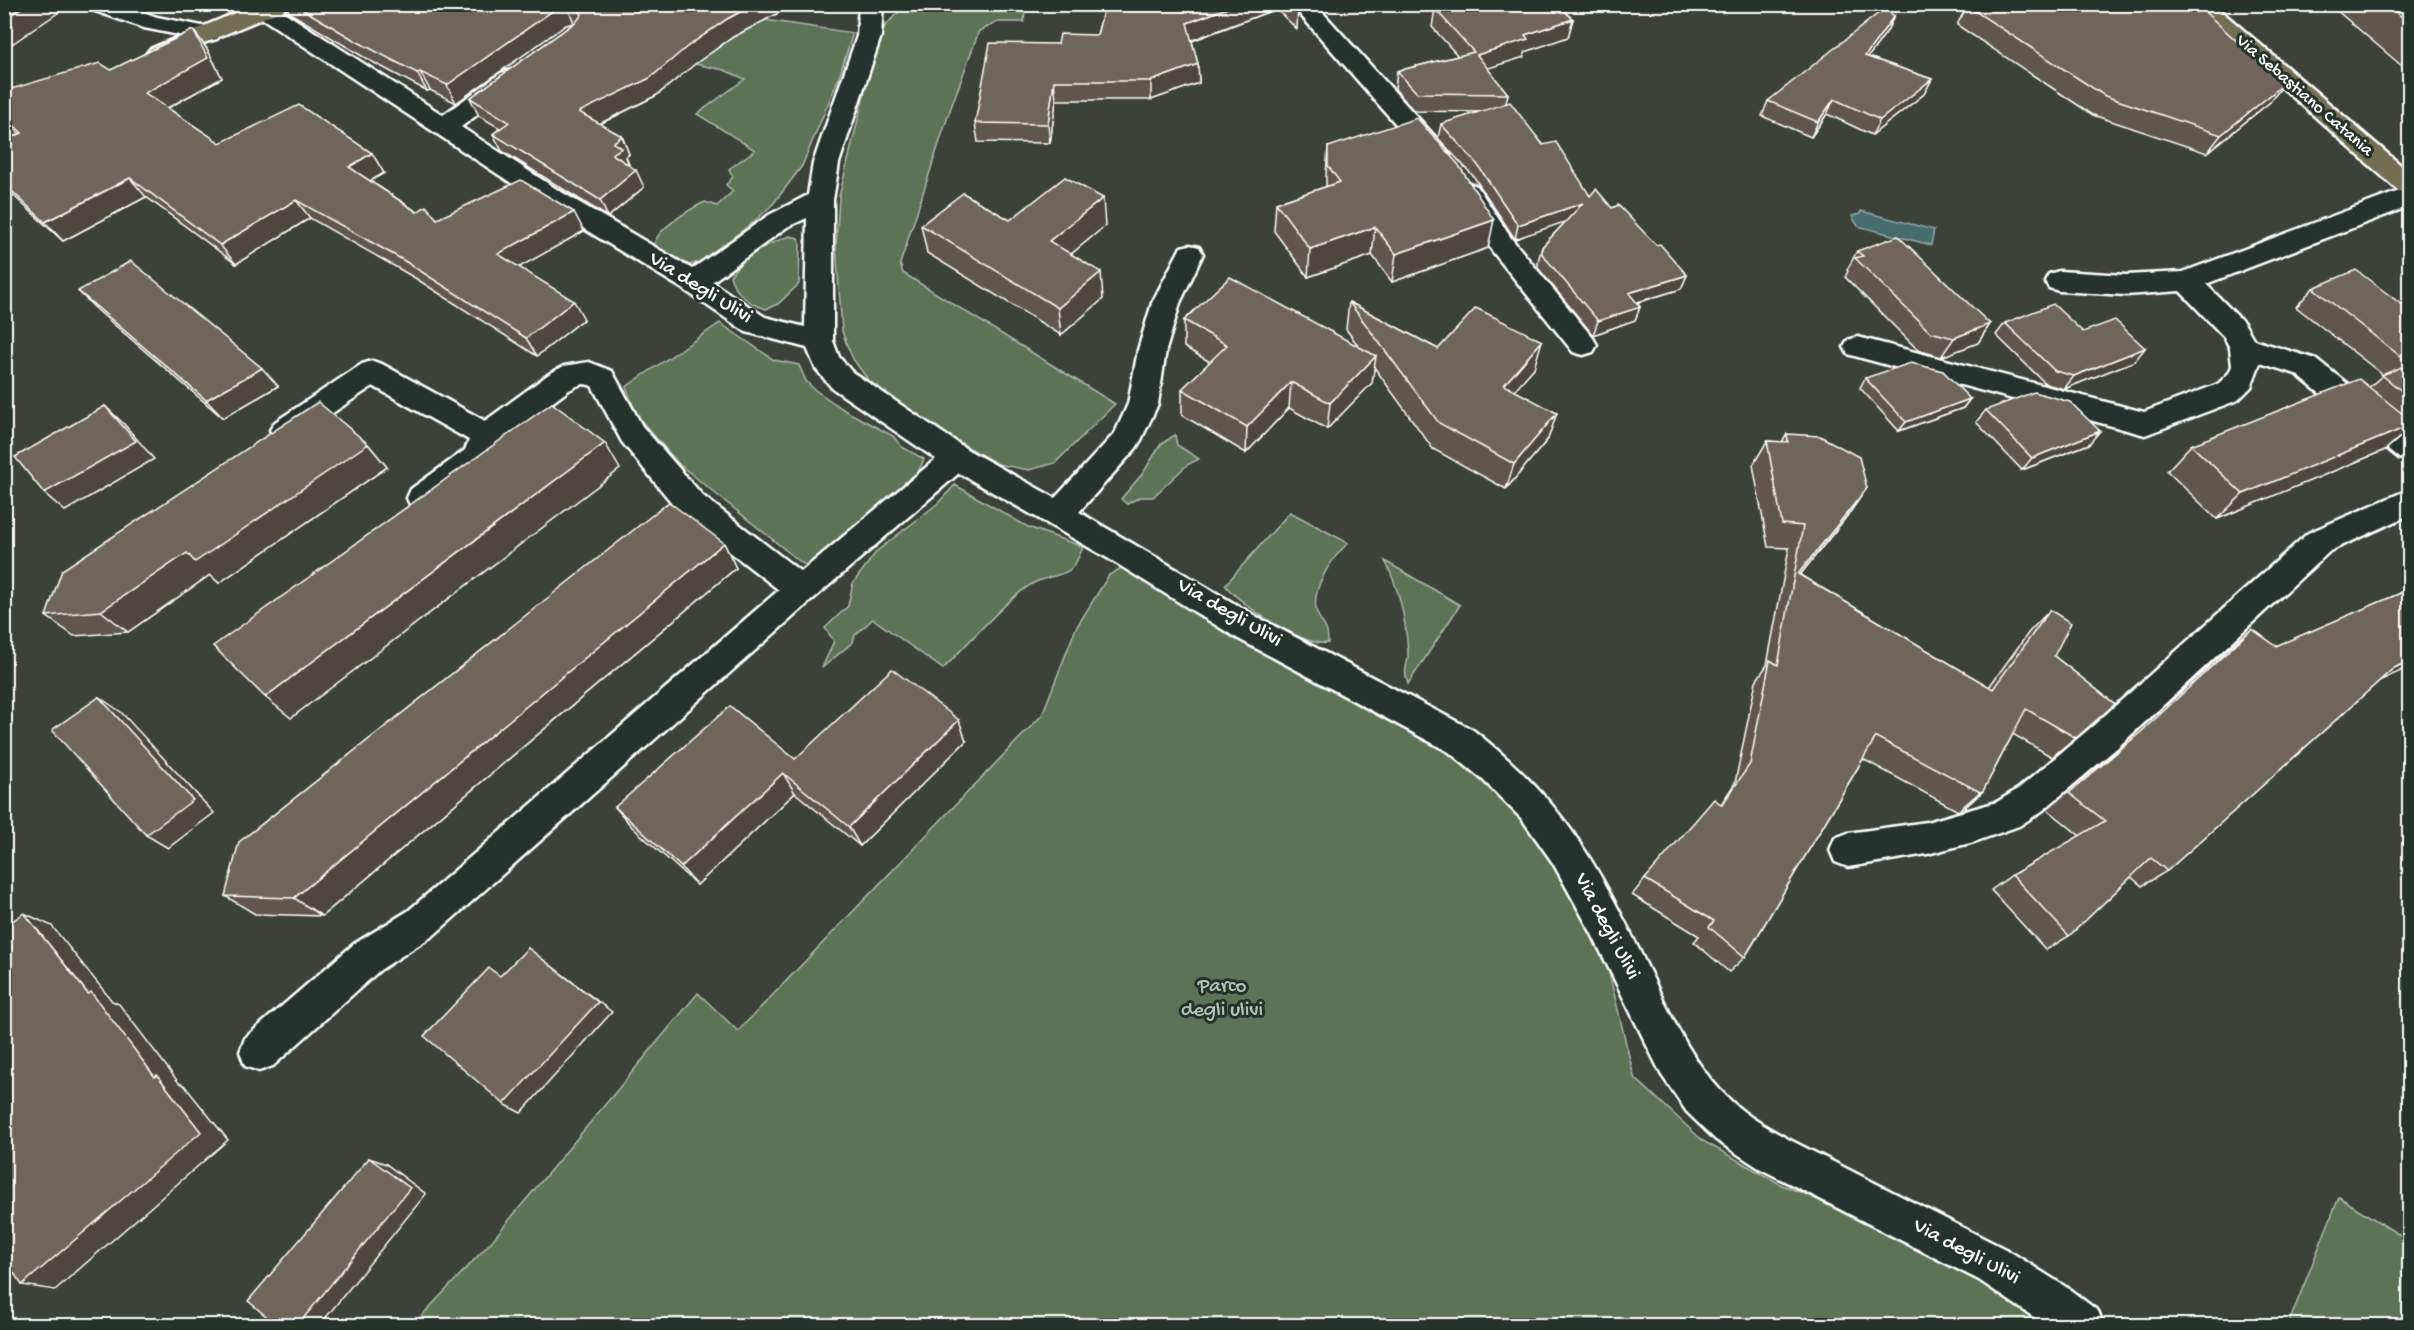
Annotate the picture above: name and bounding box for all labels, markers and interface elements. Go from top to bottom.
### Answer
street label: Via Sebastiano Catania [2230,30,2378,162]
street label: Via degli Ulivi [643,247,756,331]
street label: Via degli Ulivi [1171,573,1286,654]
street label: Via degli Ulivi [1567,868,1645,985]
park label: Parco degli ulivi [1181,975,1263,1024]
street label: Via degli Ulivi [1907,1214,2024,1292]

